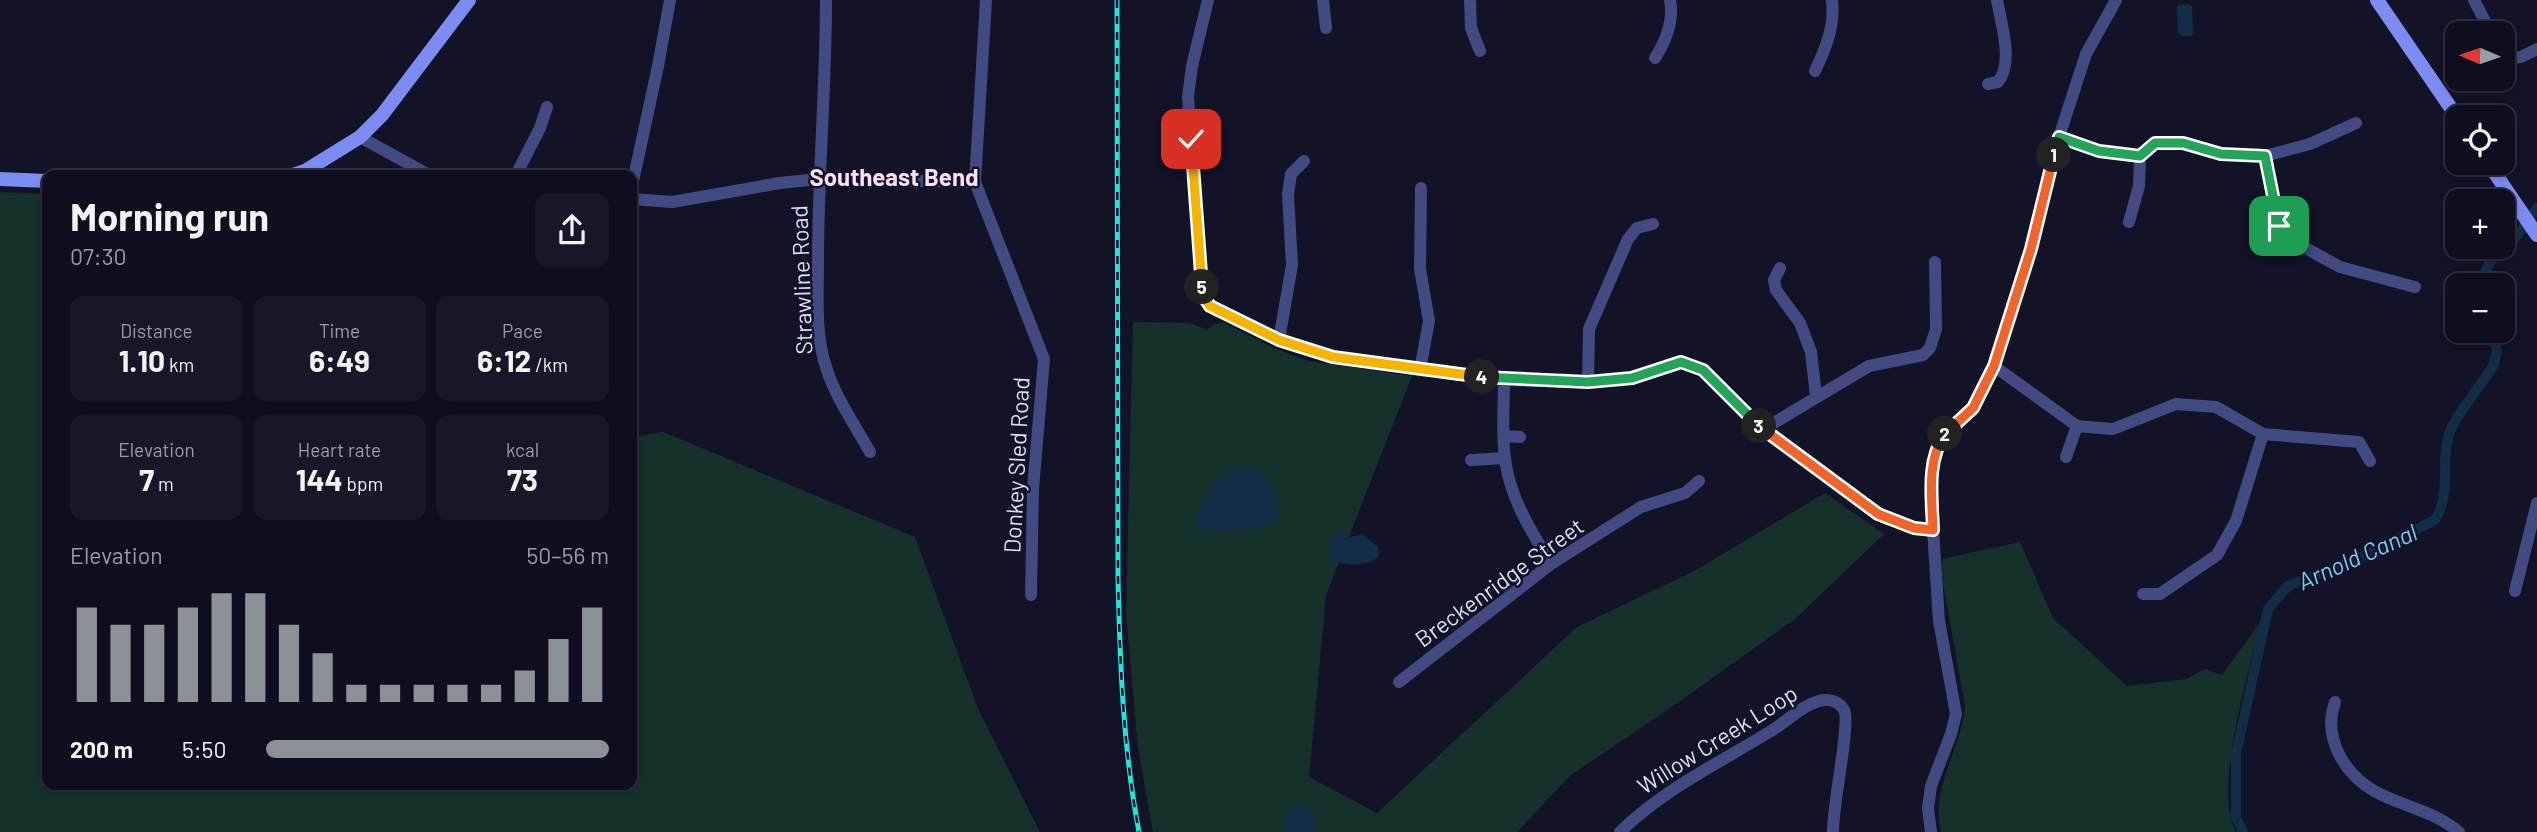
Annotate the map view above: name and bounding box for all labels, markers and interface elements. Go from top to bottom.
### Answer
north arrow [2445,21,2515,91]
map controls [2445,21,2515,343]
button: locate [2445,105,2515,175]
pin [1161,109,1221,169]
icon: check [1172,120,1210,158]
pin: 1 [2036,138,2072,172]
text: 1 [2050,143,2057,166]
district label: Southeast Bend [809,162,979,191]
button: + [2445,189,2515,259]
text: Morning run [70,193,269,239]
button: share [535,193,609,267]
pin [2249,196,2309,256]
street label: Strawline Road [784,205,818,355]
icon: arrive [2260,207,2298,245]
text: 07:30 [70,242,127,270]
pin: 5 [1184,270,1220,304]
button: − [2445,273,2515,343]
text: 5 [1196,275,1207,298]
text: Distance [120,319,193,342]
text: Time [319,319,360,342]
text: Pace [502,319,543,342]
text: 1.10 [119,342,165,378]
text: 6:49 [309,342,370,378]
text: 6:12 [477,342,531,378]
text: km [165,353,194,376]
text: /km [531,353,568,376]
pin: 4 [1464,360,1500,394]
text: 4 [1476,365,1487,388]
street label: Donkey Sled Road [997,376,1035,554]
pin: 3 [1742,408,1776,444]
text: 3 [1753,414,1764,437]
pin: 2 [1927,416,1962,452]
text: 2 [1939,422,1950,445]
text: Elevation [118,438,195,461]
text: Heart rate [298,438,381,461]
text: kcal [506,438,539,461]
text: 7 [139,461,154,497]
text: 144 [296,461,343,497]
text: 73 [507,461,538,497]
text: m [154,472,174,495]
text: bpm [343,472,383,495]
street label: Breckenridge Street [1409,511,1589,653]
water label: Arnold Canal [2293,517,2422,595]
text: Elevation [70,541,163,569]
text: 50–56 m [527,541,609,569]
street label: Willow Creek Loop [1632,678,1802,800]
text: 200 m [70,735,133,763]
text: 5:50 [182,735,226,763]

